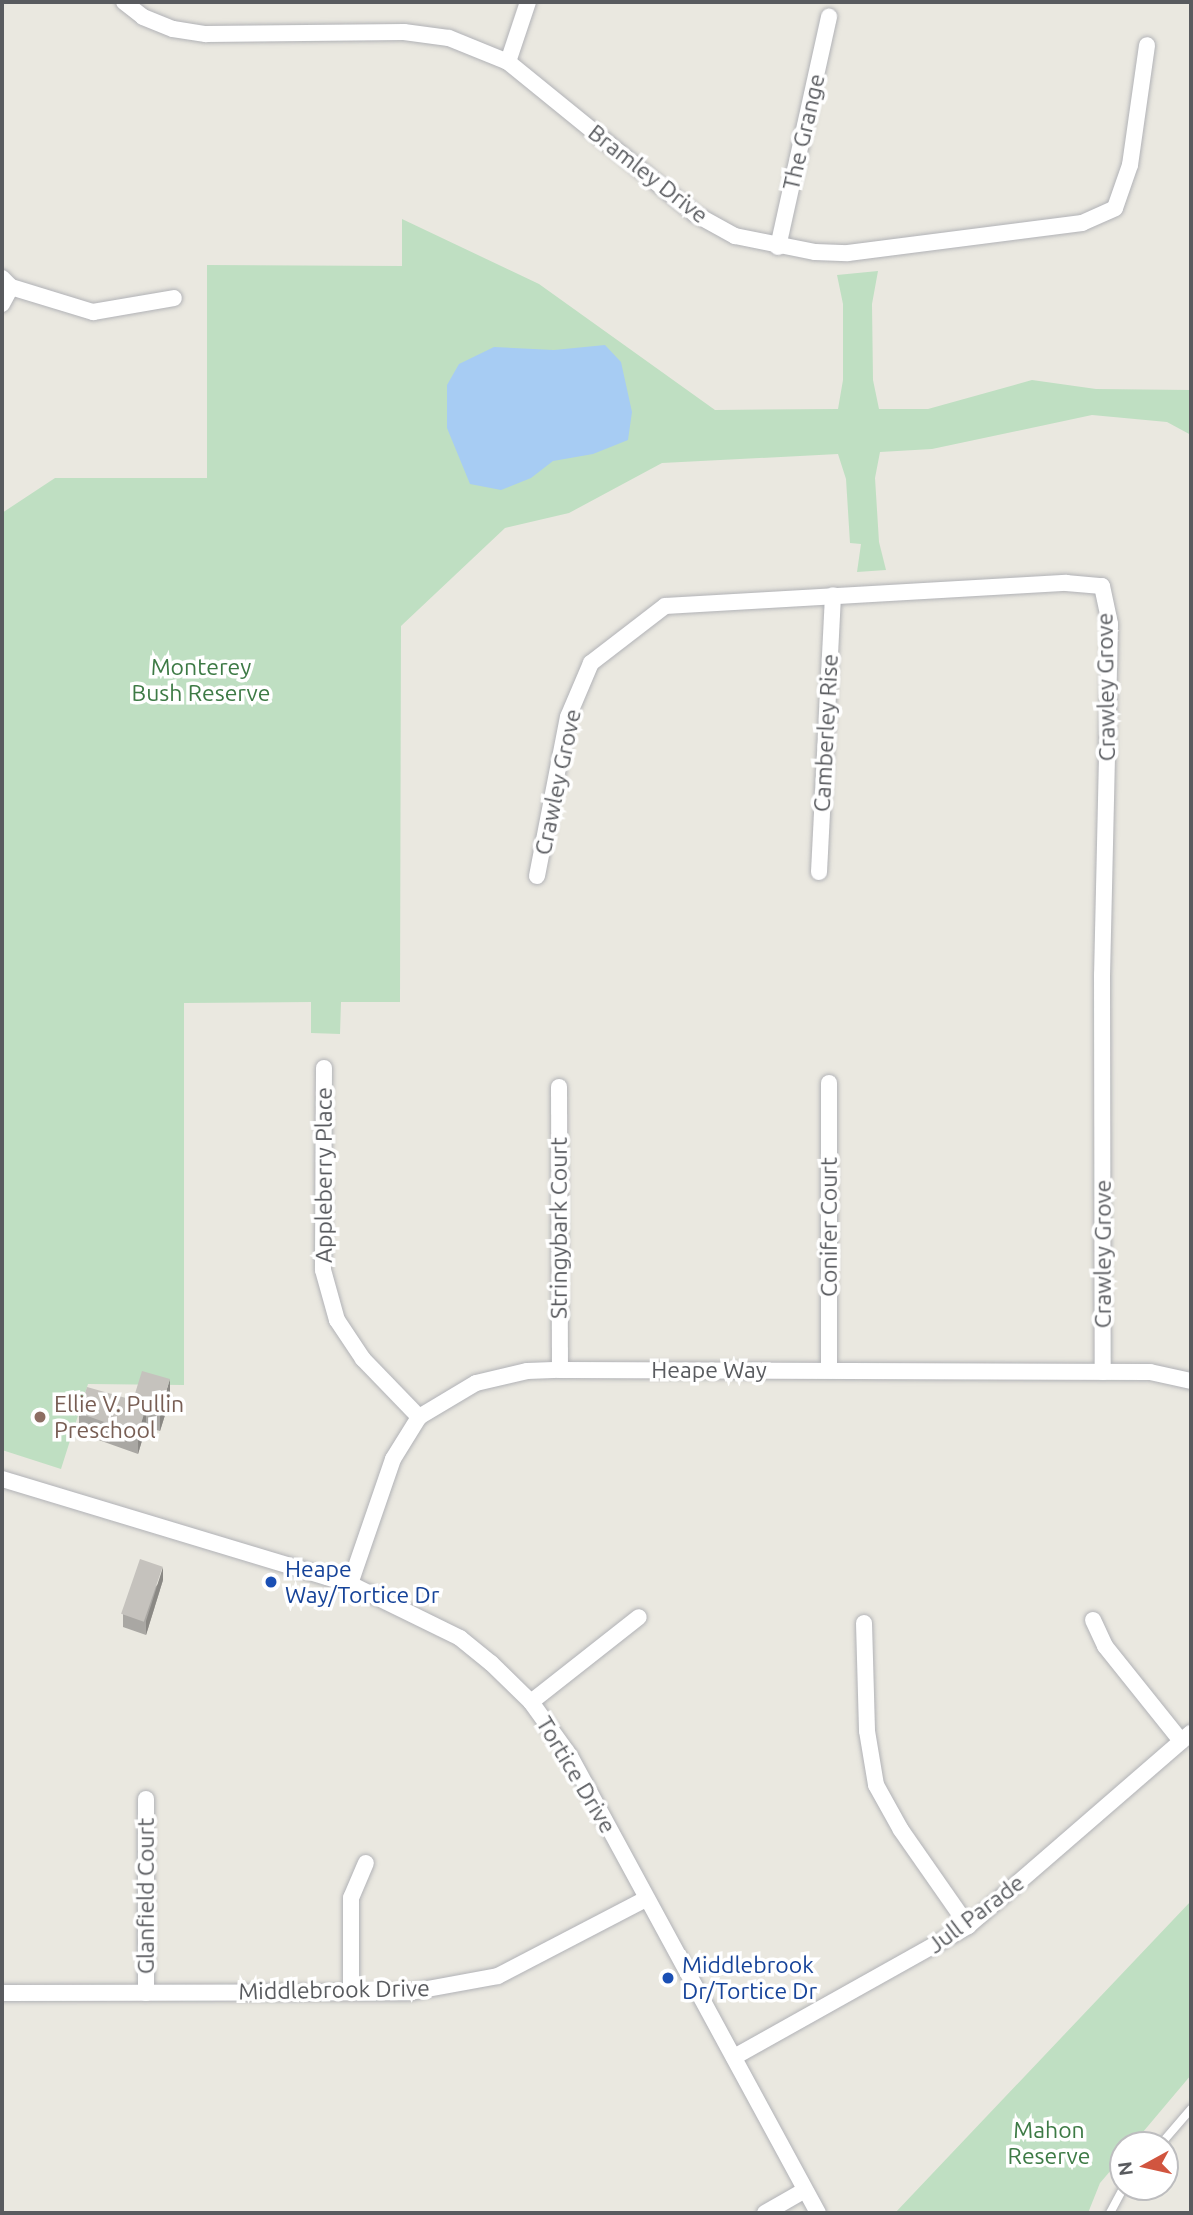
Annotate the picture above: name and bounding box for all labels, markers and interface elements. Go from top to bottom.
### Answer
street label: The Grange [777,71,831,193]
street label: Bramley Drive [583,119,713,229]
street label: Crawley Grove [1091,612,1121,762]
park label: Monterey Bush Reserve [132,653,270,707]
street label: Camberley Rise [808,653,844,813]
street label: Crawley Grove [529,706,587,858]
street label: Appleberry Place [310,1087,338,1263]
street label: Stringybark Court [545,1137,573,1319]
street label: Conifer Court [815,1157,843,1297]
street label: Crawley Grove [1089,1180,1117,1328]
street label: Heape Way [651,1356,767,1384]
place label: Ellie V. Pullin Preschool [54,1390,184,1444]
marker: Ellie V. Pullin Preschool [32,1409,48,1425]
place label: Heape Way/Tortice Dr [285,1555,439,1609]
marker: Heape Way/Tortice Dr [263,1574,279,1590]
street label: Tortice Drive [530,1712,622,1838]
street label: Glanfield Court [132,1818,160,1974]
street label: Jull Parade [922,1869,1030,1959]
place label: Middlebrook Dr/Tortice Dr [682,1951,817,2005]
marker: Middlebrook Dr/Tortice Dr [660,1970,676,1986]
street label: Middlebrook Drive [238,1975,430,2005]
park label: Mahon Reserve [1008,2116,1090,2170]
north arrow [1109,2131,1179,2201]
text: N [1113,2160,1137,2177]

